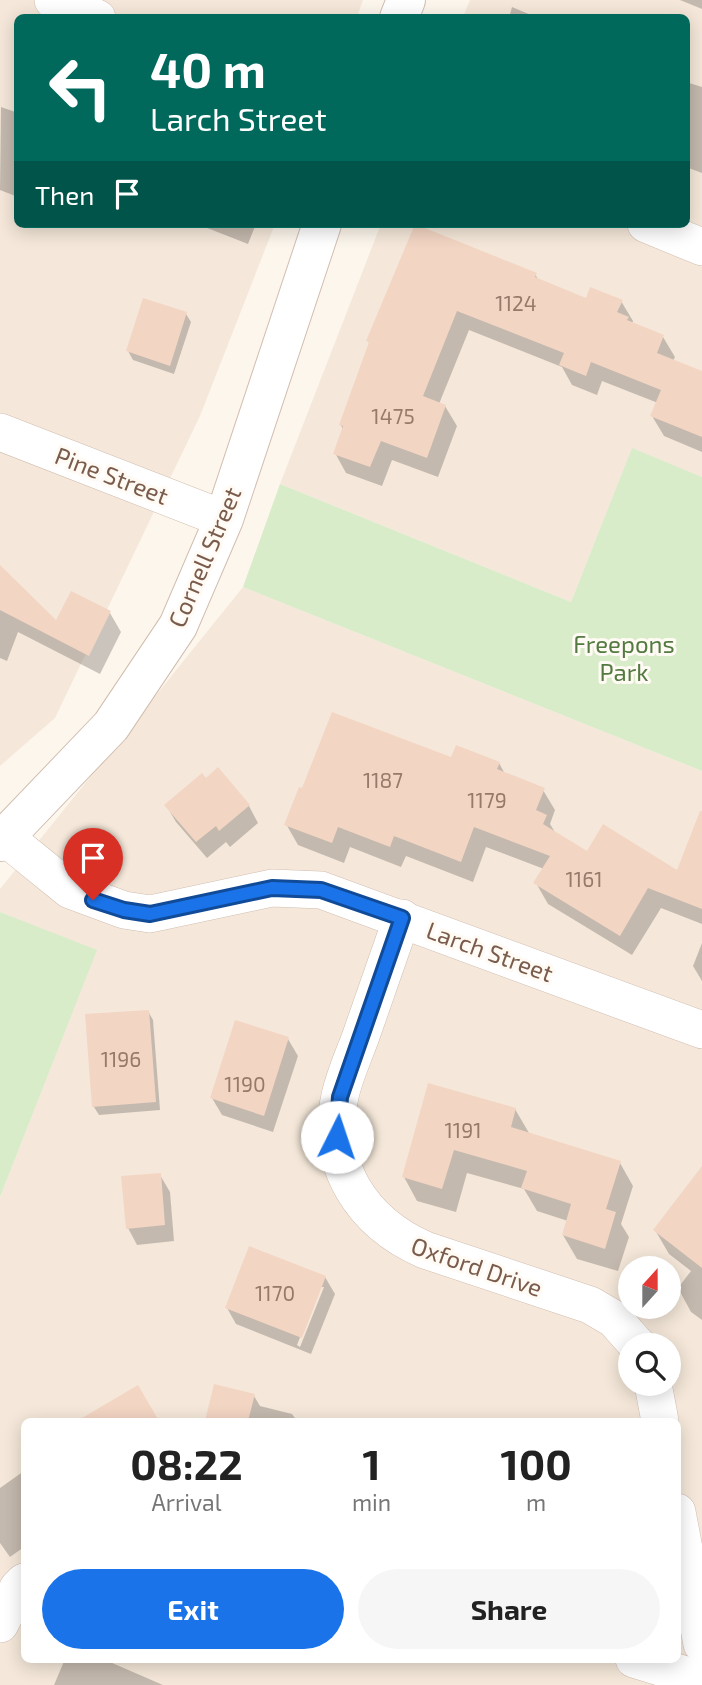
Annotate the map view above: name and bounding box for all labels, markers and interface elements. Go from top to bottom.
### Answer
text: 40 m [150,39,266,98]
icon: left [35,42,126,133]
text: Larch Street [150,99,327,137]
icon: arrive [108,175,146,213]
text: Then [35,179,94,210]
house number: 1124 [495,290,537,315]
house number: 1475 [371,403,415,428]
street label: Pine Street [51,440,173,510]
street label: Cornell Street [161,483,247,631]
park label: Freepons Park [573,629,675,686]
house number: 1187 [363,767,403,792]
house number: 1179 [467,787,507,812]
pin [63,828,123,900]
icon: arrive [74,839,112,877]
house number: 1161 [565,866,603,891]
street label: Larch Street [423,915,557,987]
house number: 1196 [101,1046,141,1071]
house number: 1190 [224,1071,266,1096]
position arrow [300,1100,374,1174]
house number: 1191 [444,1117,482,1142]
street label: Oxford Drive [408,1230,546,1302]
north arrow [618,1256,681,1320]
map controls [618,1256,681,1396]
house number: 1170 [255,1280,295,1305]
button: search [618,1333,681,1396]
text: 08:22 [130,1438,243,1488]
text: 1 [362,1438,381,1488]
text: 100 [500,1438,572,1488]
text: Arrival [151,1488,221,1516]
text: min [352,1488,391,1516]
text: m [526,1488,546,1516]
button: Exit [42,1569,344,1649]
button: Share [358,1569,660,1649]

